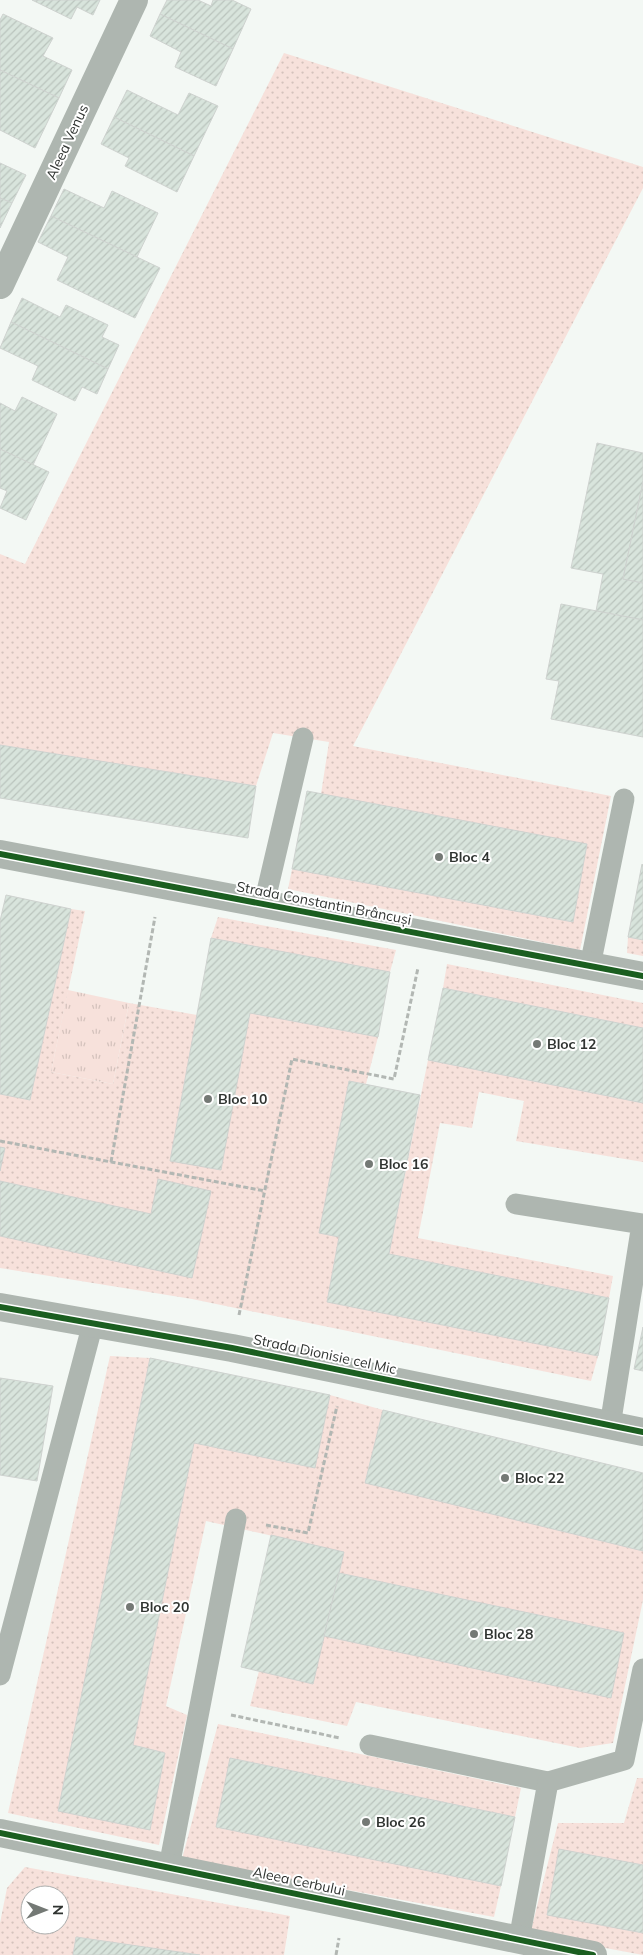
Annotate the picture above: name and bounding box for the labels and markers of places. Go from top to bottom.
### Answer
place label: Bloc 4 [449,848,490,866]
marker: Bloc 4 [433,851,445,863]
place label: Bloc 12 [547,1035,596,1053]
marker: Bloc 12 [531,1038,543,1050]
place label: Bloc 10 [218,1090,267,1108]
marker: Bloc 10 [202,1093,214,1105]
place label: Bloc 16 [379,1155,428,1173]
marker: Bloc 16 [363,1158,375,1170]
place label: Bloc 22 [515,1469,564,1487]
marker: Bloc 22 [499,1472,511,1484]
place label: Bloc 20 [140,1598,189,1616]
marker: Bloc 20 [124,1601,136,1613]
place label: Bloc 28 [484,1625,533,1643]
marker: Bloc 28 [468,1628,480,1640]
place label: Bloc 26 [376,1813,425,1831]
marker: Bloc 26 [360,1816,372,1828]

